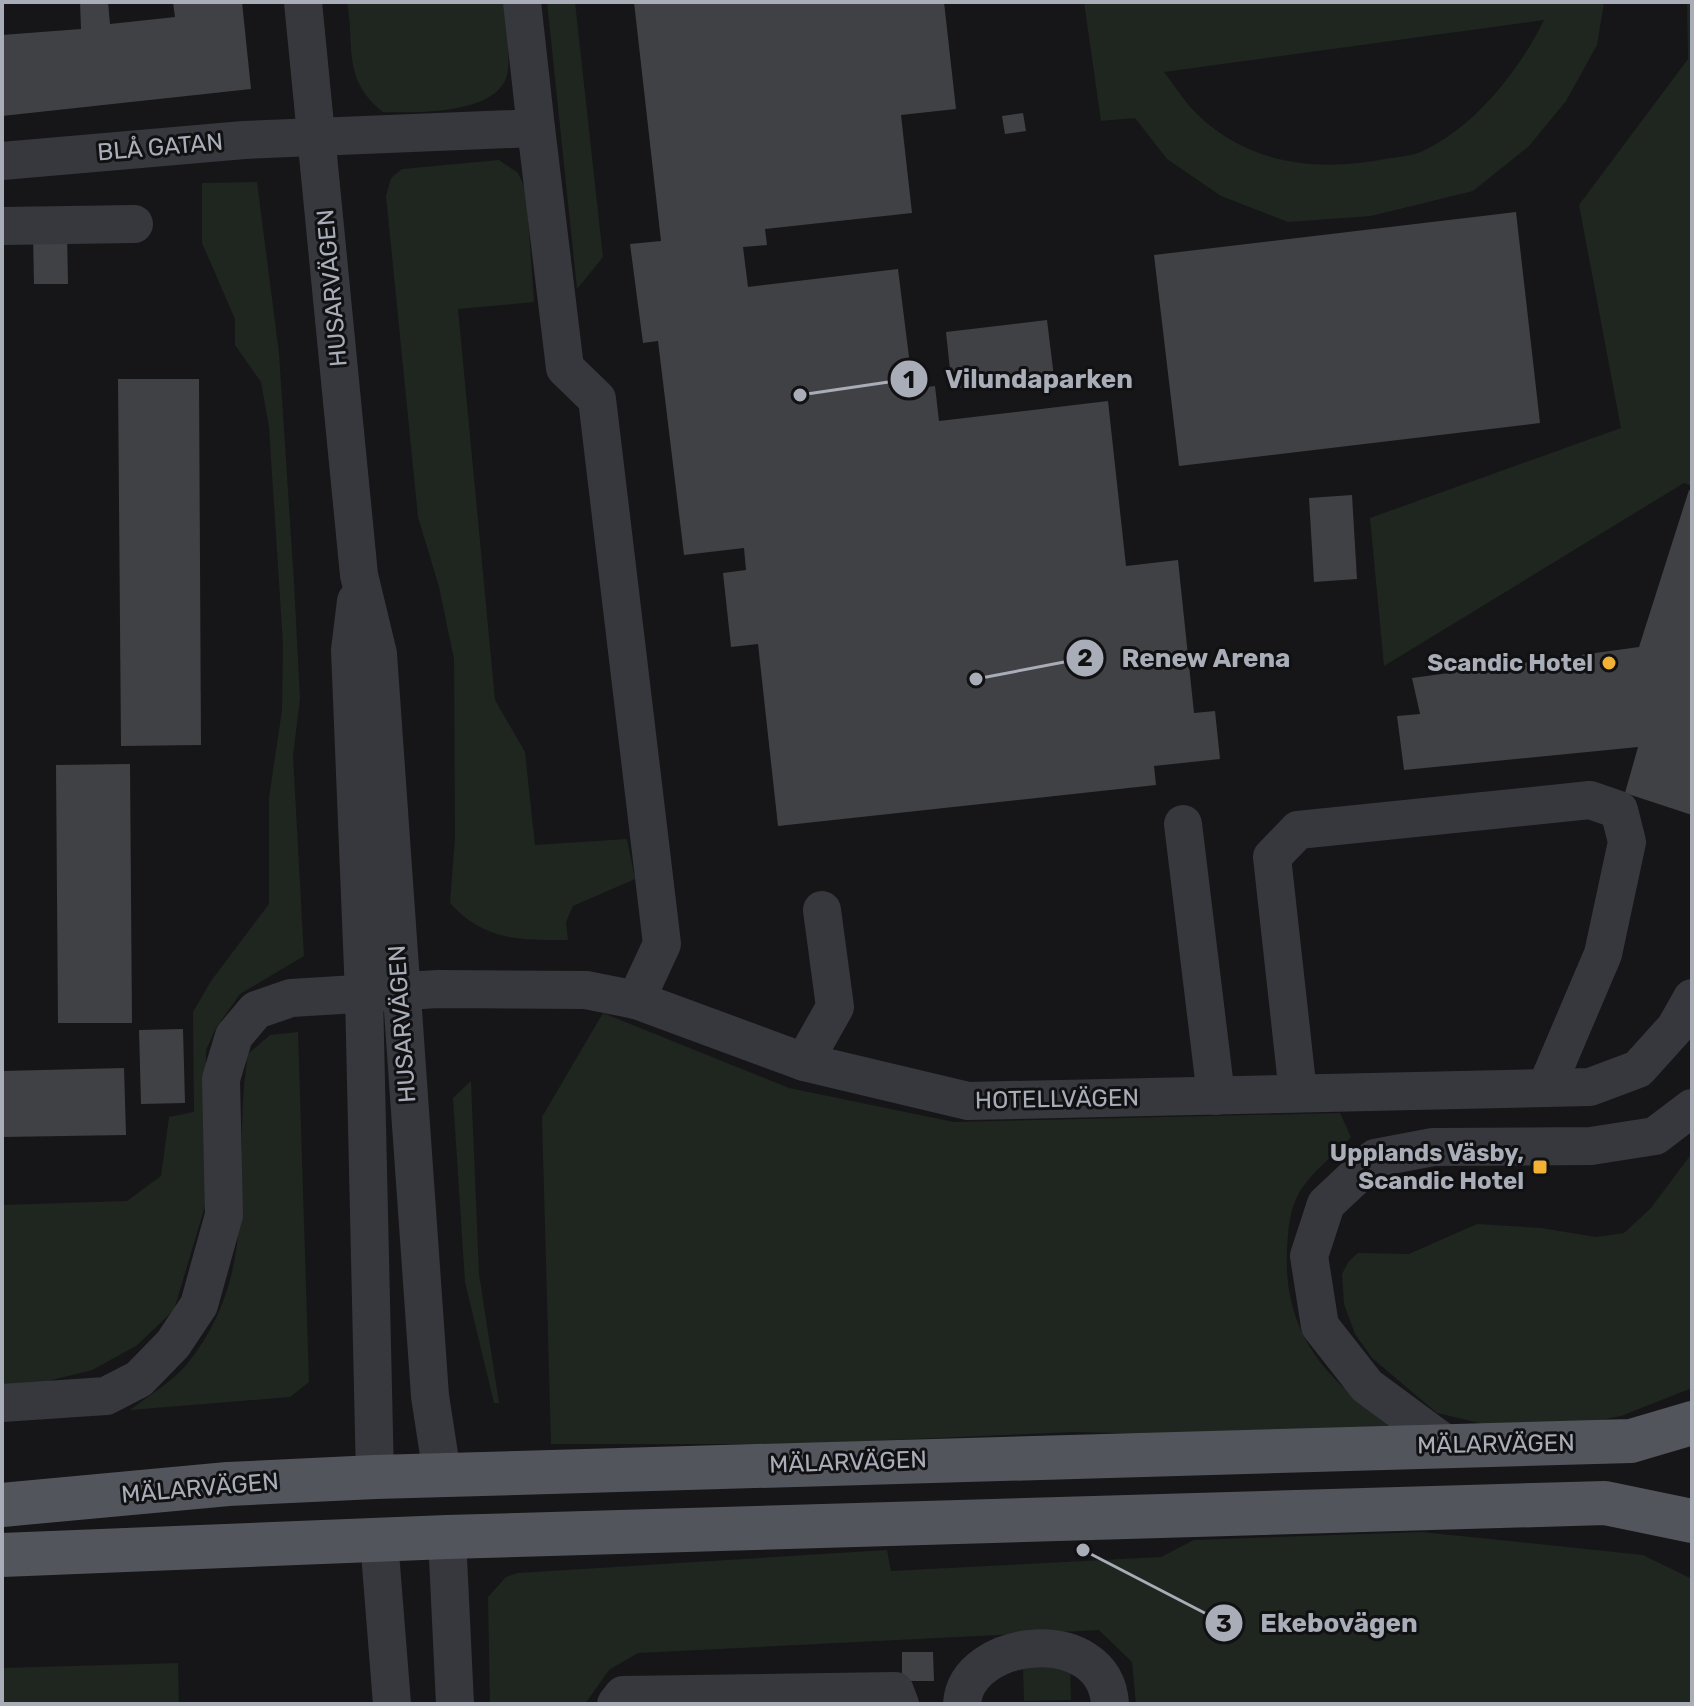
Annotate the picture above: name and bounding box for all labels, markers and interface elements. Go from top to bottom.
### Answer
street label: BLÅ GATAN [96,128,224,166]
street label: HUSARVÄGEN [311,208,353,368]
callout: Vilundaparken [889,354,1149,404]
text: Vilundaparken [945,364,1133,395]
text: 1 [903,366,915,394]
callout: Renew Arena [1065,633,1307,683]
text: Renew Arena [1122,643,1290,674]
text: 2 [1077,644,1093,672]
place label: Scandic Hotel [1427,649,1593,677]
marker: Scandic Hotel [1600,654,1618,672]
street label: HUSARVÄGEN [383,944,421,1104]
street label: HOTELLVÄGEN [975,1084,1139,1114]
place label: Upplands Väsby, Scandic Hotel [1330,1139,1524,1195]
marker: Upplands Väsby, Scandic Hotel [1531,1158,1549,1176]
street label: MÄLARVÄGEN [1417,1429,1575,1459]
street label: MÄLARVÄGEN [769,1445,927,1479]
street label: MÄLARVÄGEN [120,1467,280,1509]
callout: Ekebovägen [1204,1598,1433,1648]
text: Ekebovägen [1260,1608,1418,1639]
text: 3 [1216,1610,1232,1638]

